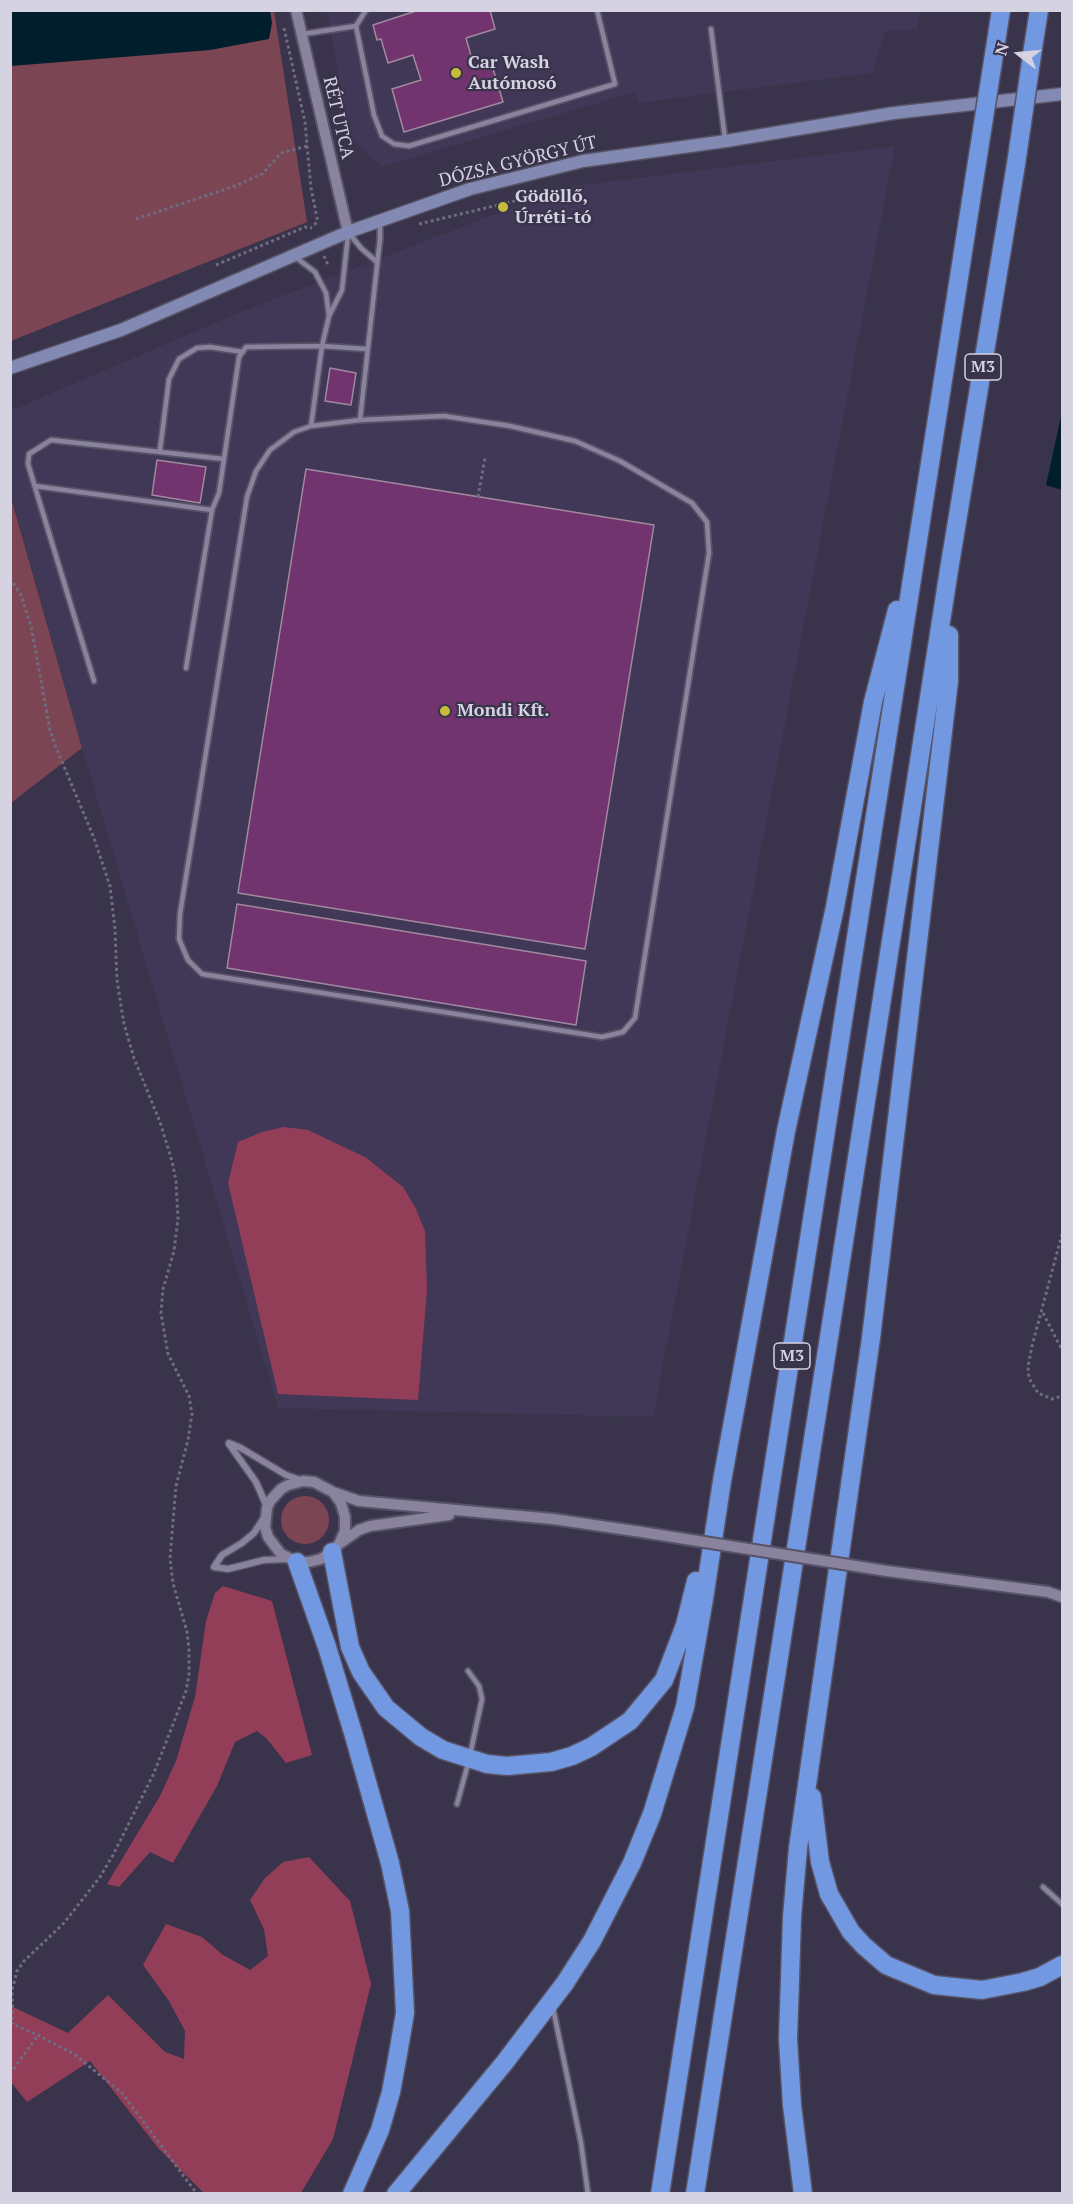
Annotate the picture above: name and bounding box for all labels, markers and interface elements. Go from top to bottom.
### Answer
north arrow [989,24,1049,84]
text: N [989,40,1014,58]
place label: Car Wash Autómosó [468,52,556,94]
marker: Car Wash Autómosó [449,66,463,80]
street label: RÉT UTCA [318,75,358,161]
street label: DÓZSA GYÖRGY ÚT [437,132,599,192]
place label: Gödöllő, Úrréti-tó [515,186,592,228]
marker: Gödöllő, Úrréti-tó [496,200,510,214]
road number: M3 [965,354,1001,380]
place label: Mondi Kft. [457,700,550,722]
marker: Mondi Kft. [438,704,452,718]
road number: M3 [774,1343,810,1369]

